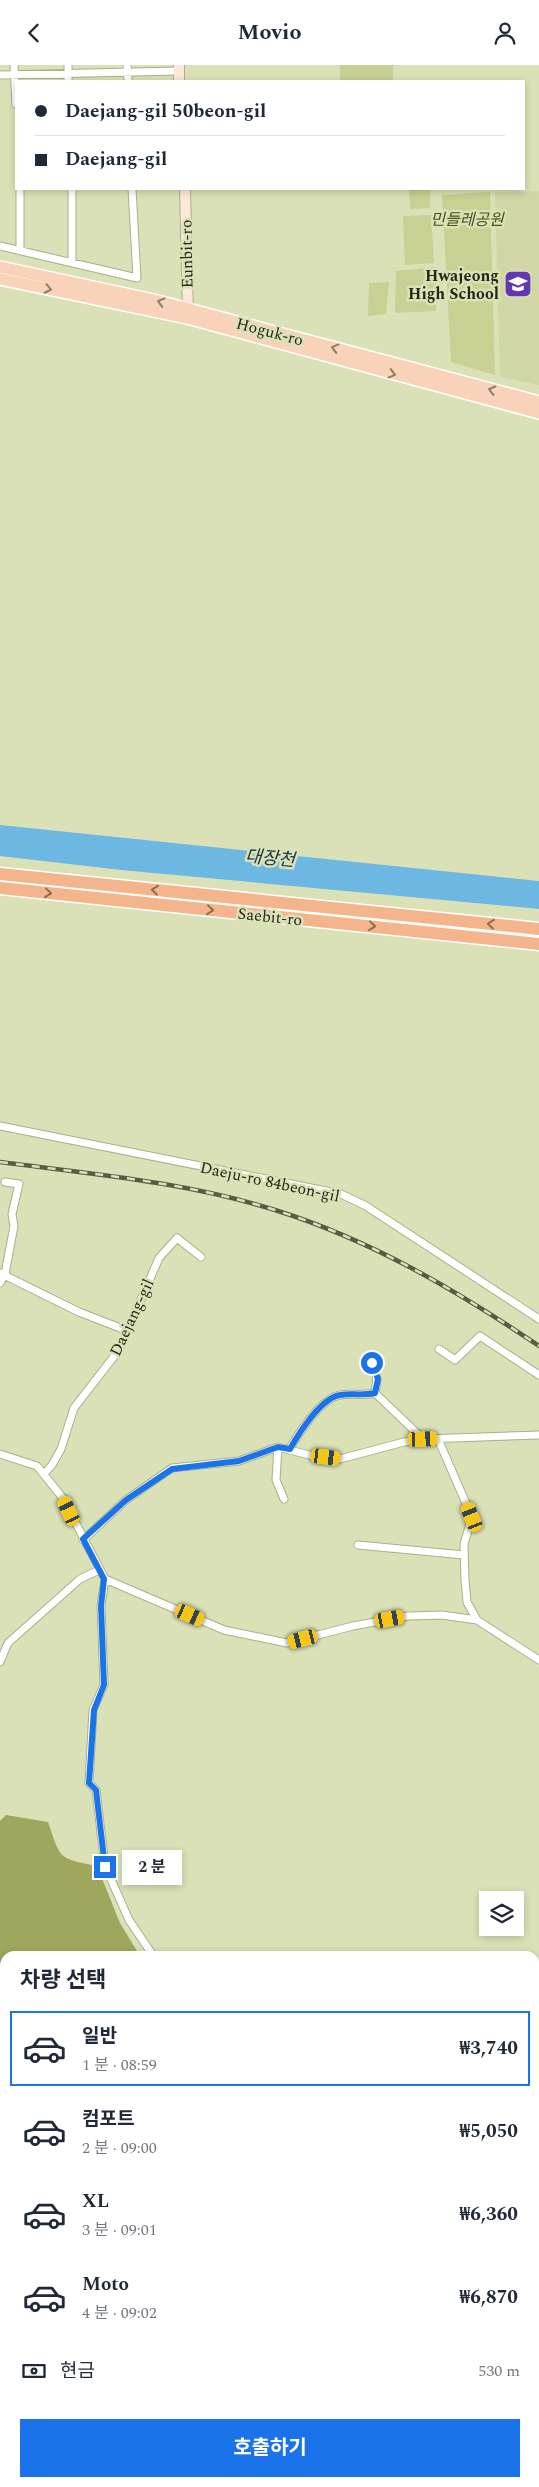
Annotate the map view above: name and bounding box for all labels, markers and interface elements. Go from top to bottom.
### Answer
text: Movio [238,16,301,49]
icon: back [20,19,48,47]
icon: person [491,19,519,47]
text: Daejang-gil 50beon-gil [65,97,266,126]
text: Daejang-gil [65,145,167,174]
park label: 민들레공원 [430,208,505,232]
street label: Eunbit-ro [174,219,200,289]
place label: Hwajeong High School [408,264,499,306]
school or university icon: Hwajeong High School [503,269,533,299]
one-way arrow [43,284,52,294]
one-way arrow [157,297,165,307]
street label: Hoguk-ro [234,311,306,352]
one-way arrow [331,344,339,354]
one-way arrow [388,368,397,379]
one-way arrow [487,385,496,396]
water label: 대장천 [244,843,298,874]
one-way arrow [150,885,158,896]
one-way arrow [45,887,53,898]
street label: Saebit-ro [236,902,303,932]
one-way arrow [206,904,214,915]
one-way arrow [486,919,494,930]
one-way arrow [368,921,376,932]
street label: Daeju-ro 84beon-gil [198,1155,342,1208]
street label: Daejang-gil [103,1275,160,1360]
route start [361,1352,383,1374]
car [407,1431,438,1447]
car [310,1448,341,1466]
car [55,1494,82,1528]
car [459,1500,484,1534]
car [173,1602,206,1628]
car [373,1609,406,1629]
car [286,1628,319,1650]
callout: 2 분 [122,1849,182,1885]
text: 2 분 [138,1855,166,1879]
route end [94,1856,116,1878]
map controls [479,1891,524,1936]
button: layers [479,1891,524,1936]
text: 차량 선택 [20,1964,106,1997]
text: 일반 [82,2022,117,2051]
icon: car [22,2026,67,2071]
text: ₩3,740 [460,2034,518,2063]
text: 1 분 · 08:59 [82,2053,157,2077]
text: 컴포트 [82,2105,134,2134]
icon: car [22,2109,67,2154]
text: ₩5,050 [460,2117,518,2146]
text: 2 분 · 09:00 [82,2136,157,2160]
text: XL [82,2187,109,2216]
icon: car [22,2192,67,2237]
text: ₩6,360 [460,2200,518,2229]
text: 3 분 · 09:01 [82,2218,157,2242]
text: Moto [82,2270,129,2299]
icon: car [22,2275,67,2320]
text: ₩6,870 [460,2283,518,2312]
text: 4 분 · 09:02 [82,2301,157,2325]
icon: cash [20,2357,48,2385]
text: 현금 [60,2357,95,2386]
text: 530 m [478,2359,520,2383]
button: 호출하기 [20,2419,520,2477]

